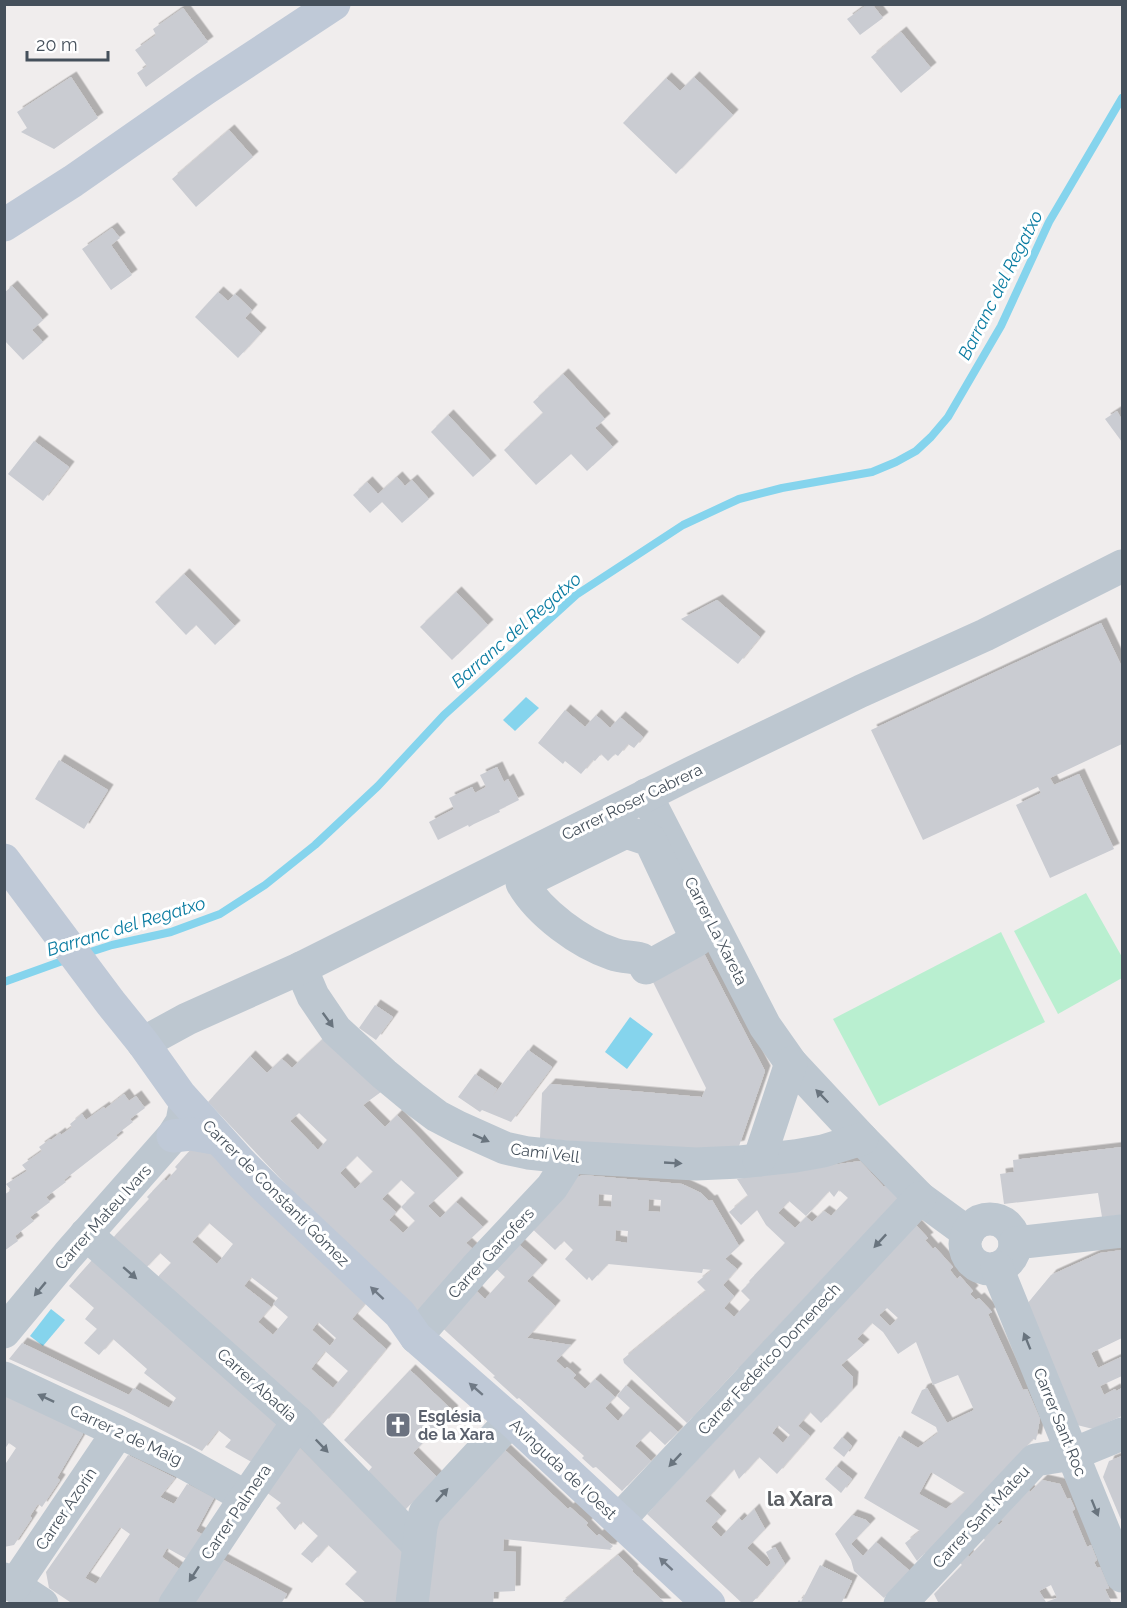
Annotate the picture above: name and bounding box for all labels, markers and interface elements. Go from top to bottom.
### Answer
scale bar [27,24,108,62]
text: 20 m [36,34,78,55]
water label: Barranc del Regatxo [953,207,1047,363]
water label: Barranc del Regatxo [447,568,585,692]
street label: Carrer Roser Cabrera [559,760,705,844]
street label: Carrer La Xareta [681,874,751,988]
water label: Barranc del Regatxo [44,892,208,960]
one-way arrow [322,1011,334,1027]
one-way arrow [816,1089,829,1104]
street label: Carrer de Constantí Gómez [199,1116,353,1270]
one-way arrow [472,1134,490,1143]
street label: Camí Vell [509,1139,581,1167]
one-way arrow [664,1158,683,1167]
street label: Carrer Mateu Ivars [51,1160,155,1273]
street label: Carrer Garrofers [444,1203,538,1303]
one-way arrow [874,1233,887,1248]
one-way arrow [122,1266,137,1279]
street label: Carrer Federico Domenech [694,1279,844,1439]
one-way arrow [34,1281,47,1296]
one-way arrow [370,1287,385,1300]
one-way arrow [1022,1332,1032,1350]
street label: Carrer Abadia [213,1344,301,1426]
street label: Carrer Sant Roc [1030,1365,1090,1479]
one-way arrow [468,1382,483,1396]
one-way arrow [38,1393,55,1402]
street label: Carrer 2 de Maig [67,1401,185,1469]
place label: Església de la Xara [418,1407,494,1444]
church icon: Església de la Xara [383,1410,413,1440]
street label: Avinguda de l'Oest [506,1415,621,1524]
one-way arrow [314,1438,328,1452]
one-way arrow [668,1452,682,1467]
street label: Carrer Palmera [197,1461,275,1563]
street label: Carrer Sant Mateu [929,1462,1033,1572]
street label: Carrer Azorín [31,1464,101,1554]
district label: la Xara [767,1487,833,1511]
one-way arrow [435,1488,448,1503]
one-way arrow [1091,1499,1100,1517]
one-way arrow [659,1557,673,1571]
one-way arrow [189,1566,200,1582]

